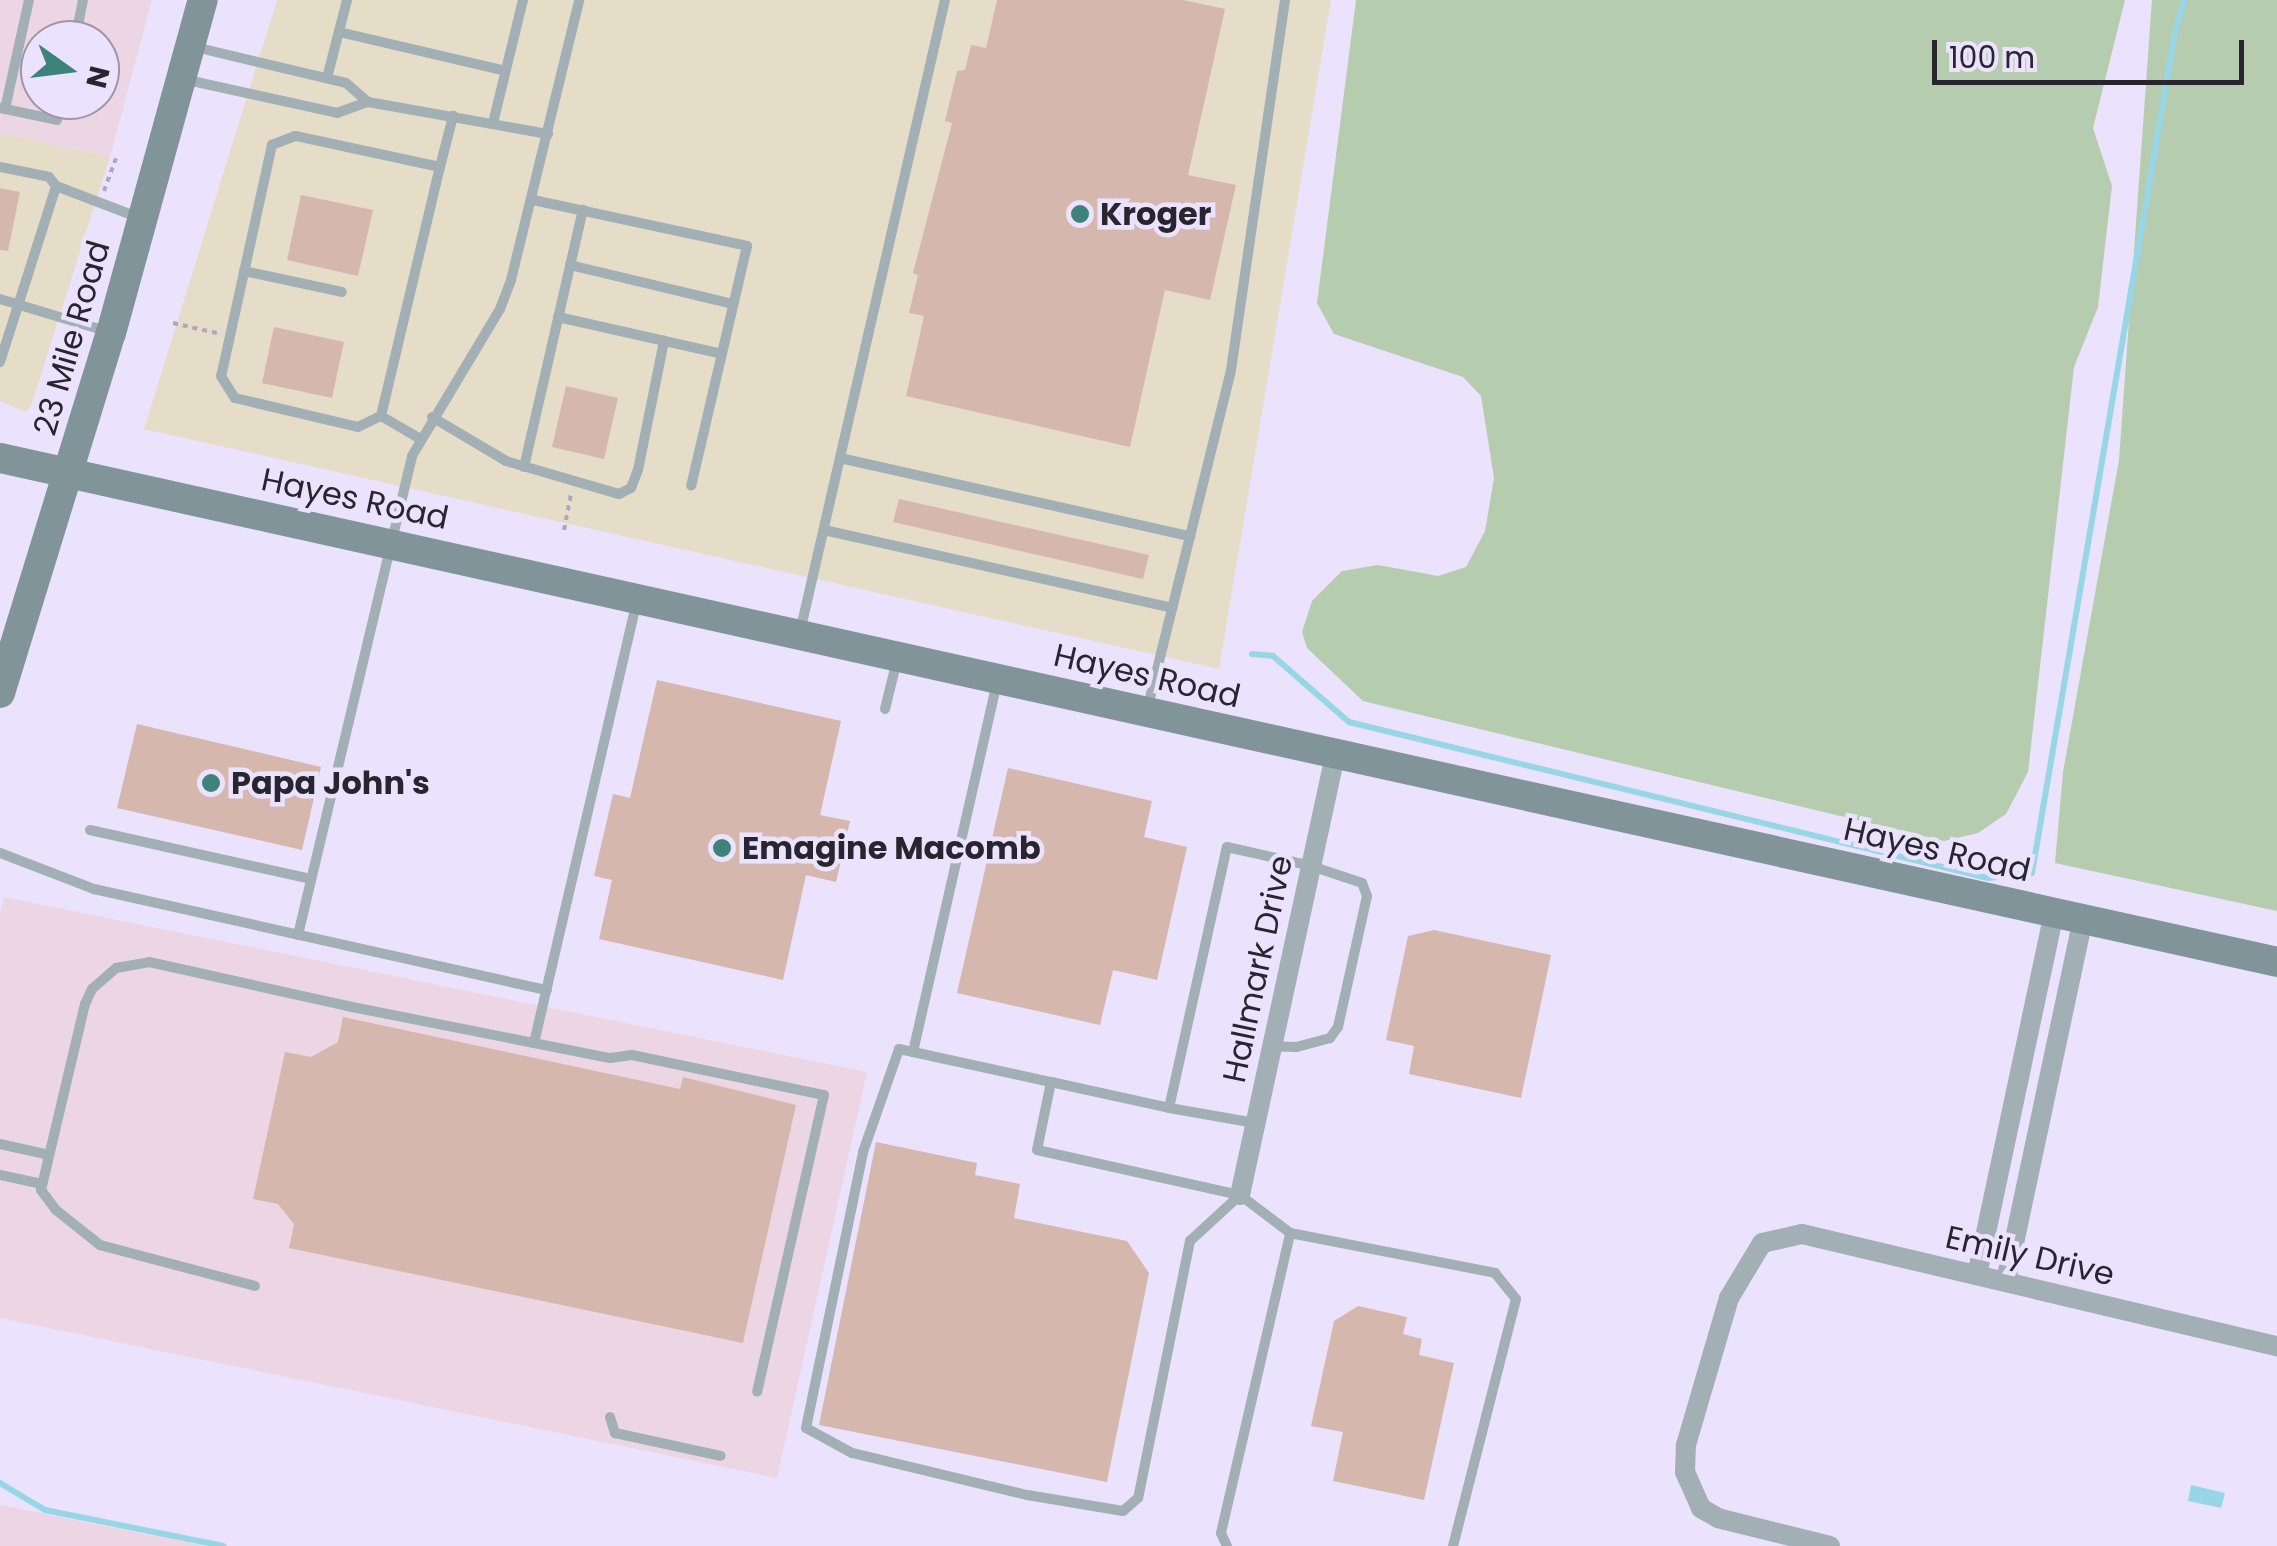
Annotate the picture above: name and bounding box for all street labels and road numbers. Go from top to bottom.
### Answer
street label: 23 Mile Road [26,236,118,440]
street label: Hayes Road [258,460,452,538]
street label: Hayes Road [1050,636,1244,716]
street label: Hayes Road [1840,810,2034,890]
street label: Hallmark Drive [1215,852,1301,1086]
street label: Emily Drive [1942,1218,2118,1294]

